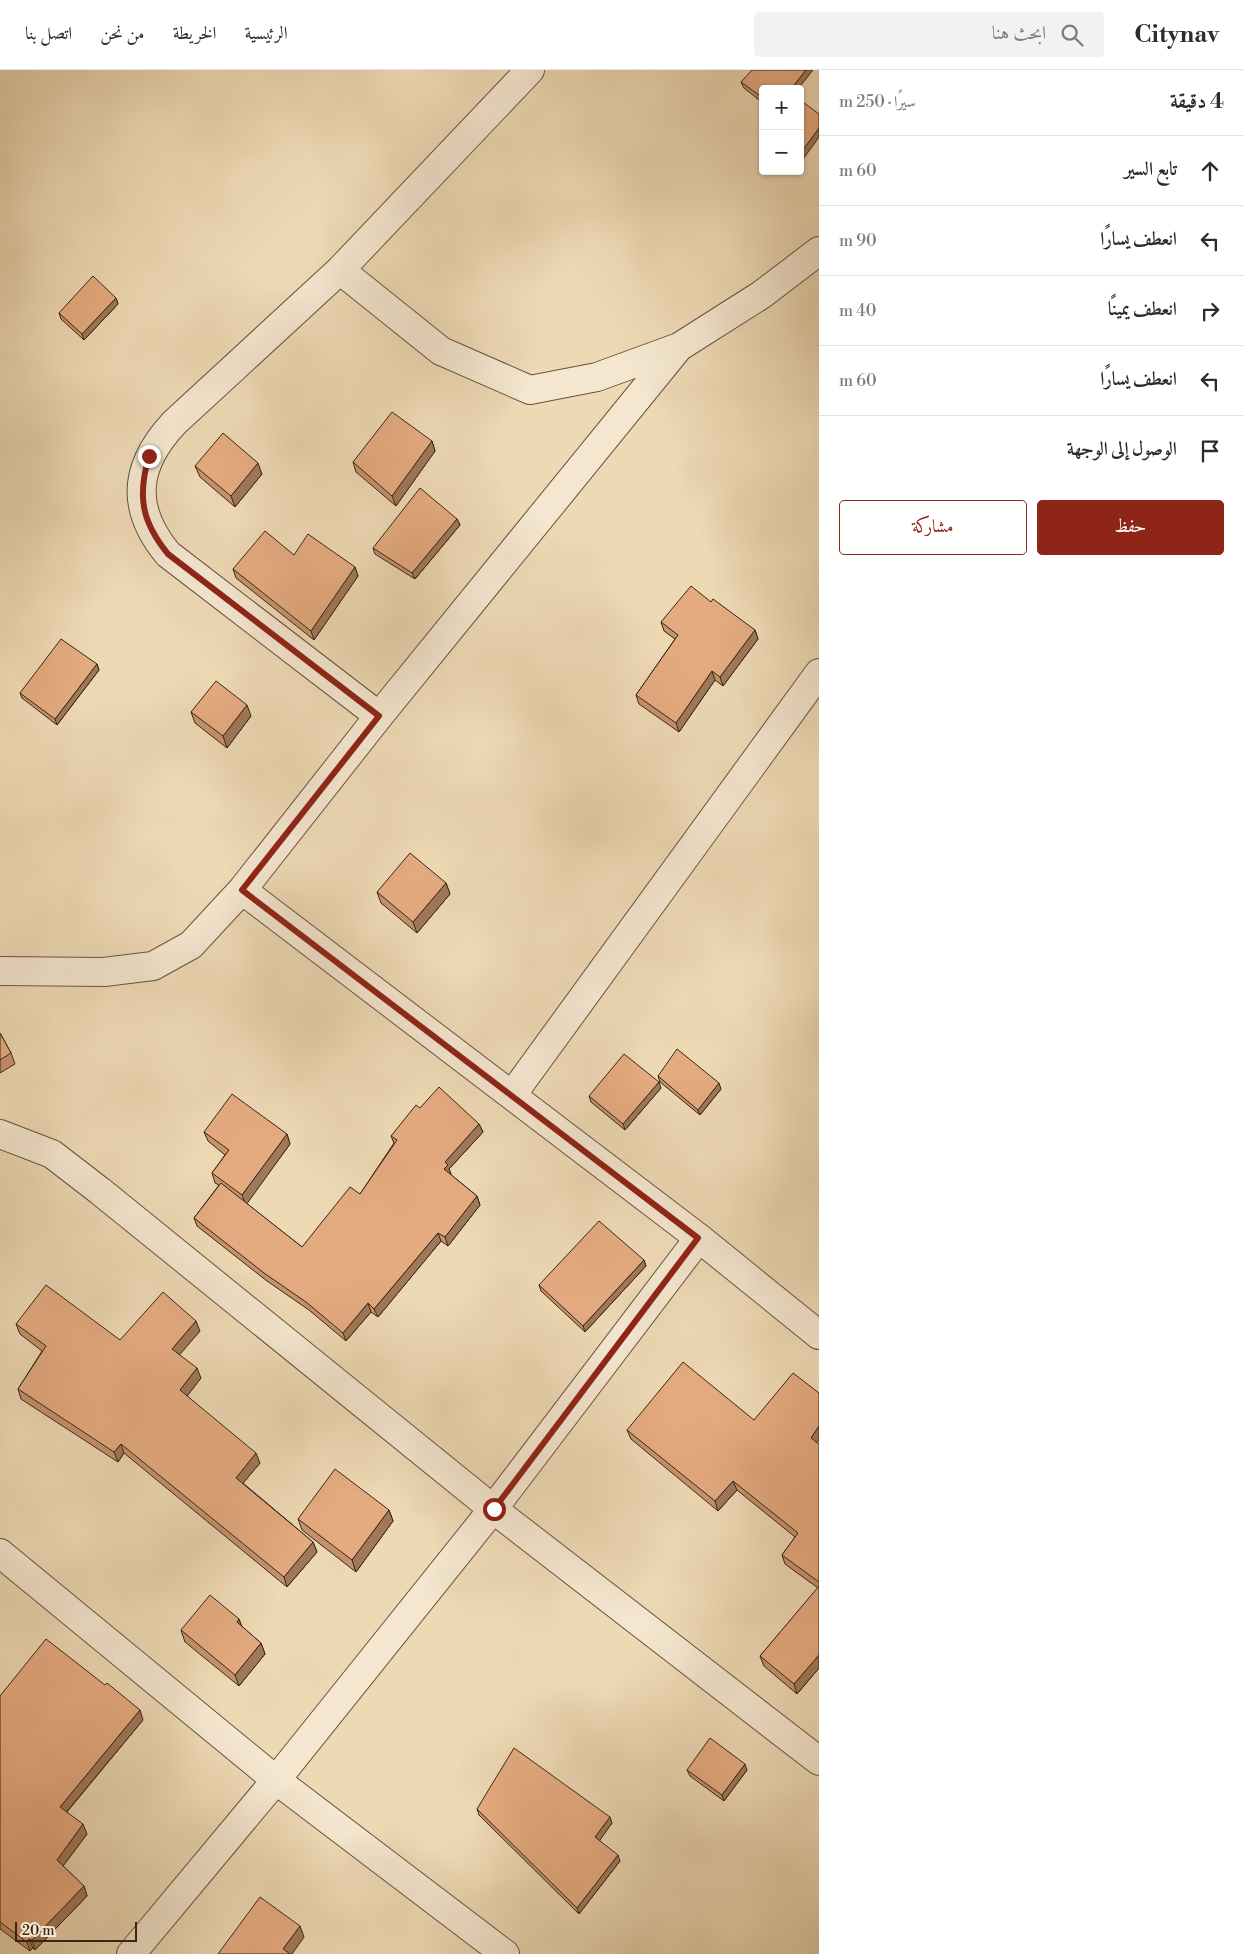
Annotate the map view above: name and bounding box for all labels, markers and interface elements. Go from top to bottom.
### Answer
search box [754,12,1104,57]
text: Citynav [1134,20,1219,50]
text: ابحث هنا [992,21,1046,45]
icon: search [1058,21,1086,49]
text: اتصل بنا [25,22,72,45]
text: من نحن [100,22,145,45]
text: الخريطة [173,22,216,45]
text: الرئيسية [244,22,288,45]
map controls [759,85,804,175]
button: + [759,85,804,130]
text: 4 دقيقة [1170,89,1224,115]
text: سيرًا · 250 m [839,92,915,112]
button: − [759,130,804,175]
text: تابع السير [1124,157,1177,181]
icon: ahead [1196,157,1224,185]
text: 60 m [839,161,877,181]
text: انعطف يسارًا [1100,227,1177,251]
icon: left [1196,227,1224,255]
text: 90 m [839,231,877,251]
text: انعطف يمينًا [1108,297,1177,321]
icon: right [1196,297,1224,325]
text: 40 m [839,301,876,321]
text: انعطف يسارًا [1100,367,1177,391]
icon: left [1196,367,1224,395]
text: 60 m [839,371,877,391]
text: الوصول إلى الوجهة [1067,437,1177,461]
icon: arrive [1196,437,1224,465]
route end [138,445,161,468]
button: مشاركة [839,500,1027,555]
button: حفظ [1037,500,1224,555]
route start [483,1498,506,1521]
scale bar [15,1919,138,1942]
text: 20 m [22,1922,54,1940]

